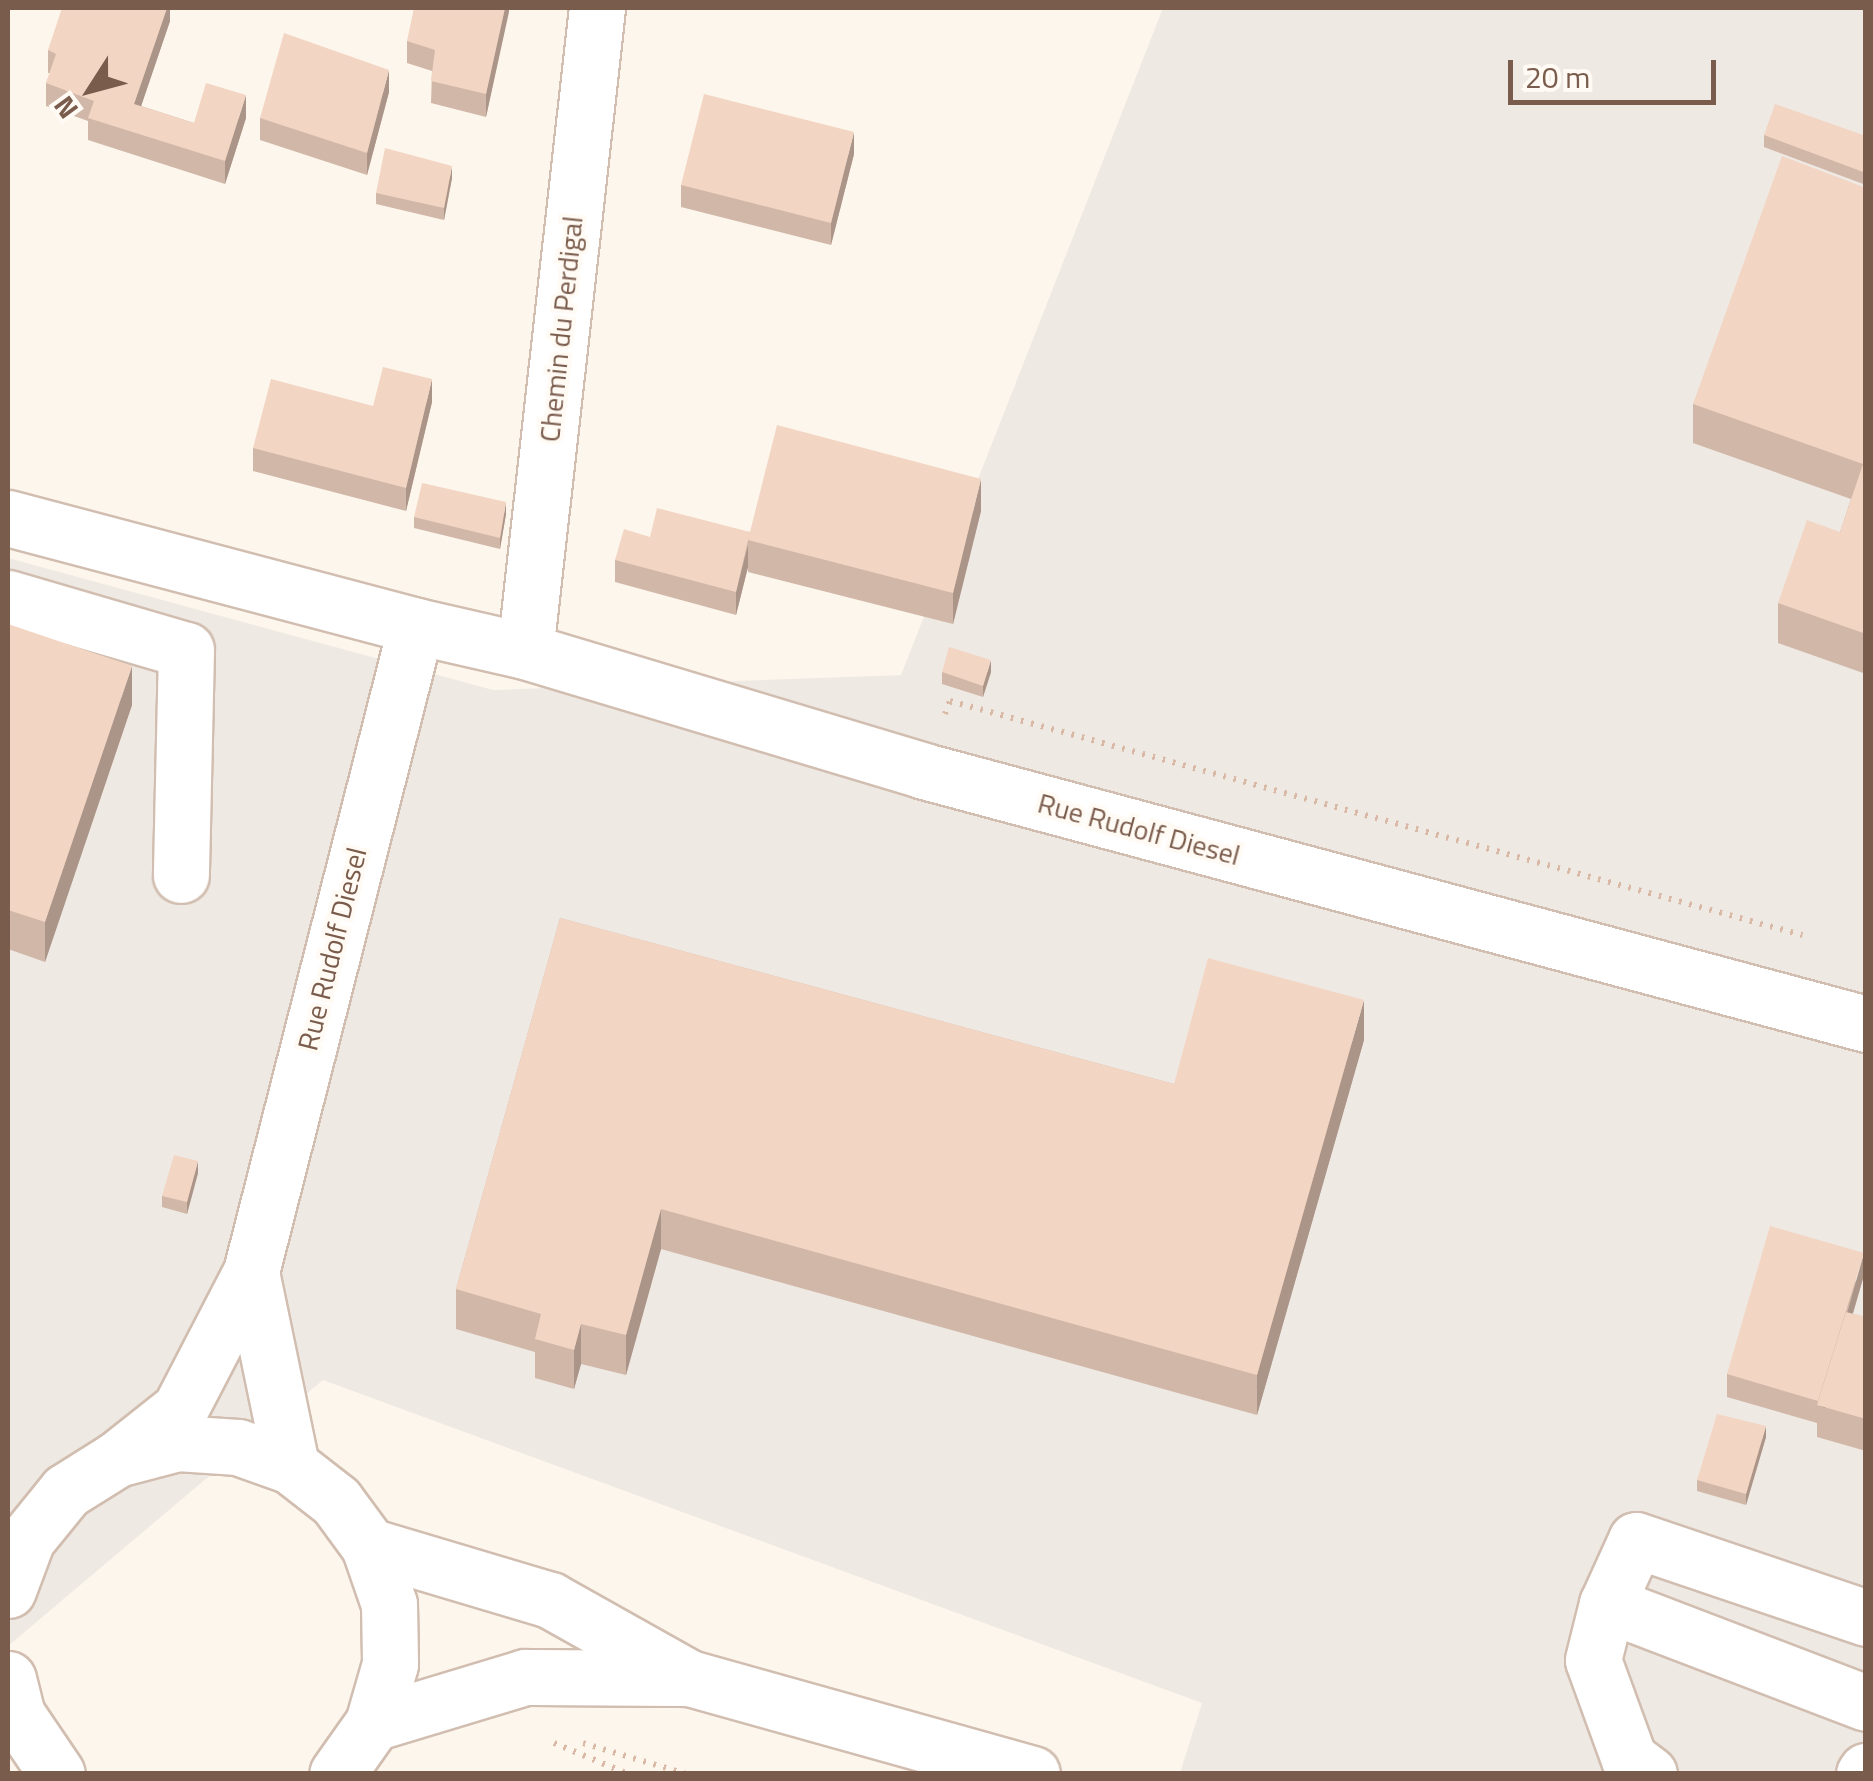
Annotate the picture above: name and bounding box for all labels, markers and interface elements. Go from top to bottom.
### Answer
north arrow [40,40,140,140]
scale bar [1513,40,1720,102]
text: 20 m [1525,54,1590,100]
text: N [42,87,88,128]
street label: Chemin du Perdigal [532,214,590,444]
street label: Rue Rudolf Diesel [1034,786,1244,872]
street label: Rue Rudolf Diesel [291,844,373,1054]

